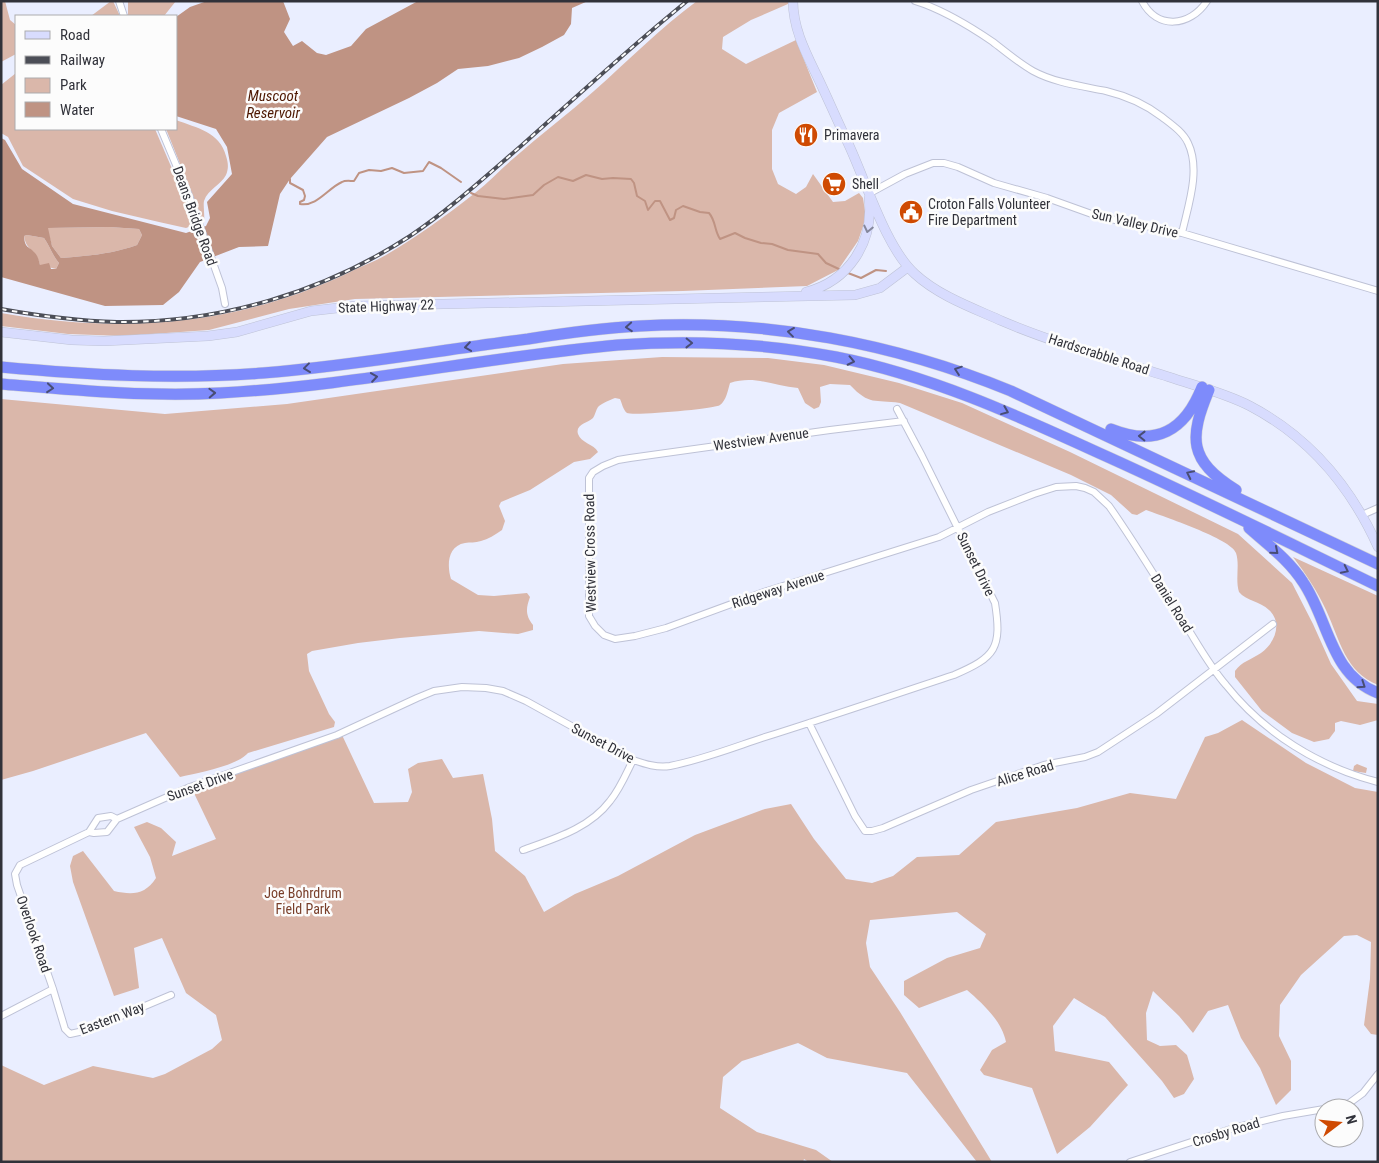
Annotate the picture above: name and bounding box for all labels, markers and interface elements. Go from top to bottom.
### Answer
legend [15,15,178,130]
text: Road [60,26,90,44]
text: Railway [60,51,105,69]
text: Park [60,76,87,94]
water label: Muscoot Reservoir [246,87,300,122]
text: Water [60,101,95,119]
restaurant icon: Primavera [793,122,819,148]
place label: Primavera [824,127,880,143]
street label: Deans Bridge Road [170,164,220,268]
supermarket icon: Shell [821,171,847,197]
place label: Shell [852,176,879,192]
place label: Croton Falls Volunteer Fire Department [928,196,1050,228]
public building icon: Croton Falls Volunteer Fire Department [898,199,924,225]
street label: Sun Valley Drive [1090,205,1180,241]
one-way arrow [863,224,874,233]
street label: State Highway 22 [338,296,434,316]
one-way arrow [625,321,633,332]
one-way arrow [787,327,795,338]
street label: Hardscrabble Road [1047,330,1151,378]
one-way arrow [686,337,694,348]
one-way arrow [464,341,472,351]
one-way arrow [846,355,855,365]
one-way arrow [303,362,311,373]
one-way arrow [954,366,962,376]
one-way arrow [369,372,378,382]
one-way arrow [46,383,54,394]
one-way arrow [208,388,216,398]
one-way arrow [1000,404,1009,415]
street label: Westview Avenue [712,424,810,454]
one-way arrow [1137,431,1145,442]
one-way arrow [1186,470,1195,481]
street label: Westview Cross Road [581,493,599,613]
street label: Sunset Drive [954,529,999,599]
one-way arrow [1269,545,1278,553]
one-way arrow [1340,564,1349,574]
street label: Ridgeway Avenue [730,566,827,611]
street label: Daniel Road [1148,571,1196,635]
one-way arrow [1357,678,1366,688]
street label: Sunset Drive [569,720,638,766]
street label: Alice Road [995,757,1055,789]
street label: Sunset Drive [165,766,236,804]
park label: Joe Bohrdrum Field Park [264,885,342,917]
street label: Overlook Road [13,894,55,974]
street label: Eastern Way [77,998,147,1038]
north arrow [1314,1098,1364,1148]
text: N [1343,1113,1360,1126]
street label: Crosby Road [1190,1114,1262,1150]

